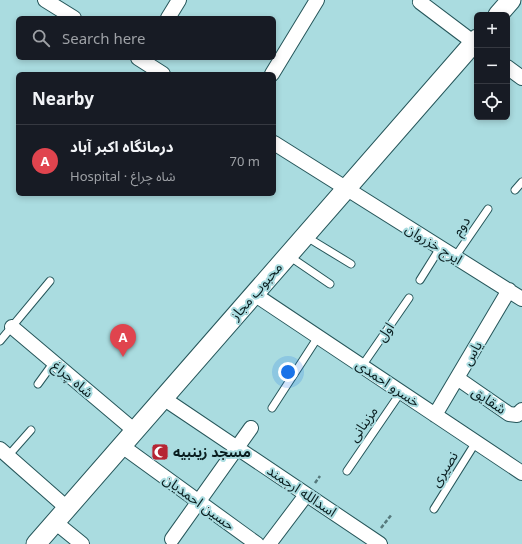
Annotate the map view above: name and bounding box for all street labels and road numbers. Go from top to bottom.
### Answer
street label: دوم [447,212,476,240]
street label: ایرج خزروان [401,219,466,270]
street label: محبوب مجاز [225,258,286,324]
street label: اول [371,318,398,345]
street label: یاس [457,337,486,368]
street label: خسرو احمدی [353,354,424,411]
street label: شاه چراغ [47,356,98,403]
street label: شقایق [468,381,510,419]
street label: مزینانی [343,402,382,445]
street label: نصیری [425,447,462,490]
street label: اسدالله ارجمند [264,460,341,521]
street label: حسین احمدیان [160,469,239,534]

